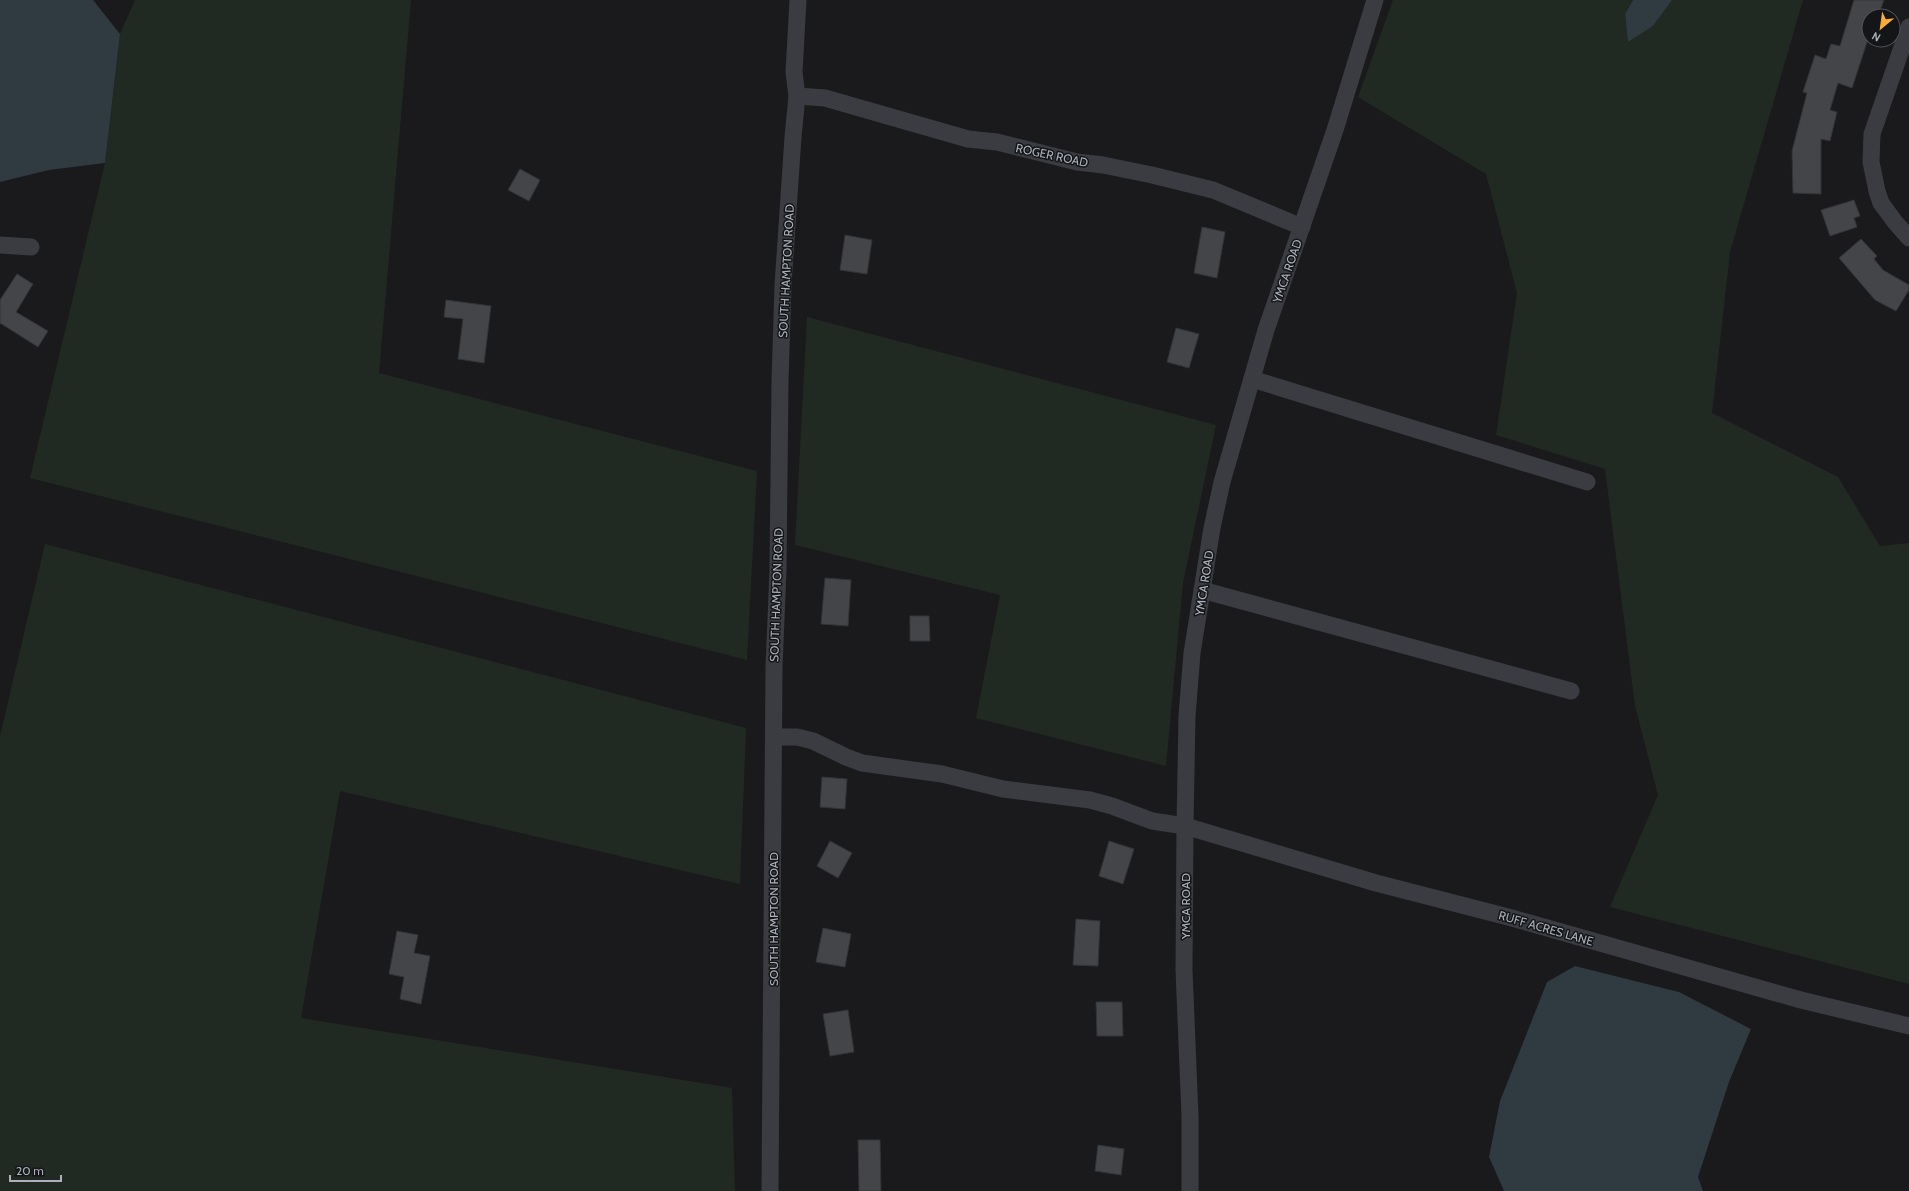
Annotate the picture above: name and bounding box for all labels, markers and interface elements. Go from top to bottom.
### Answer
north arrow [1861,8,1901,48]
text: N [1869,29,1883,45]
street label: ROGER ROAD [1014,140,1090,170]
street label: SOUTH HAMPTON ROAD [775,203,797,338]
street label: YMCA ROAD [1269,237,1305,306]
street label: SOUTH HAMPTON ROAD [766,528,786,662]
street label: YMCA ROAD [1191,549,1217,618]
street label: SOUTH HAMPTON ROAD [766,852,781,986]
street label: YMCA ROAD [1178,873,1193,940]
street label: RUFF ACRES LANE [1497,907,1595,949]
scale bar [10,1157,61,1183]
text: 20 m [16,1163,44,1178]

